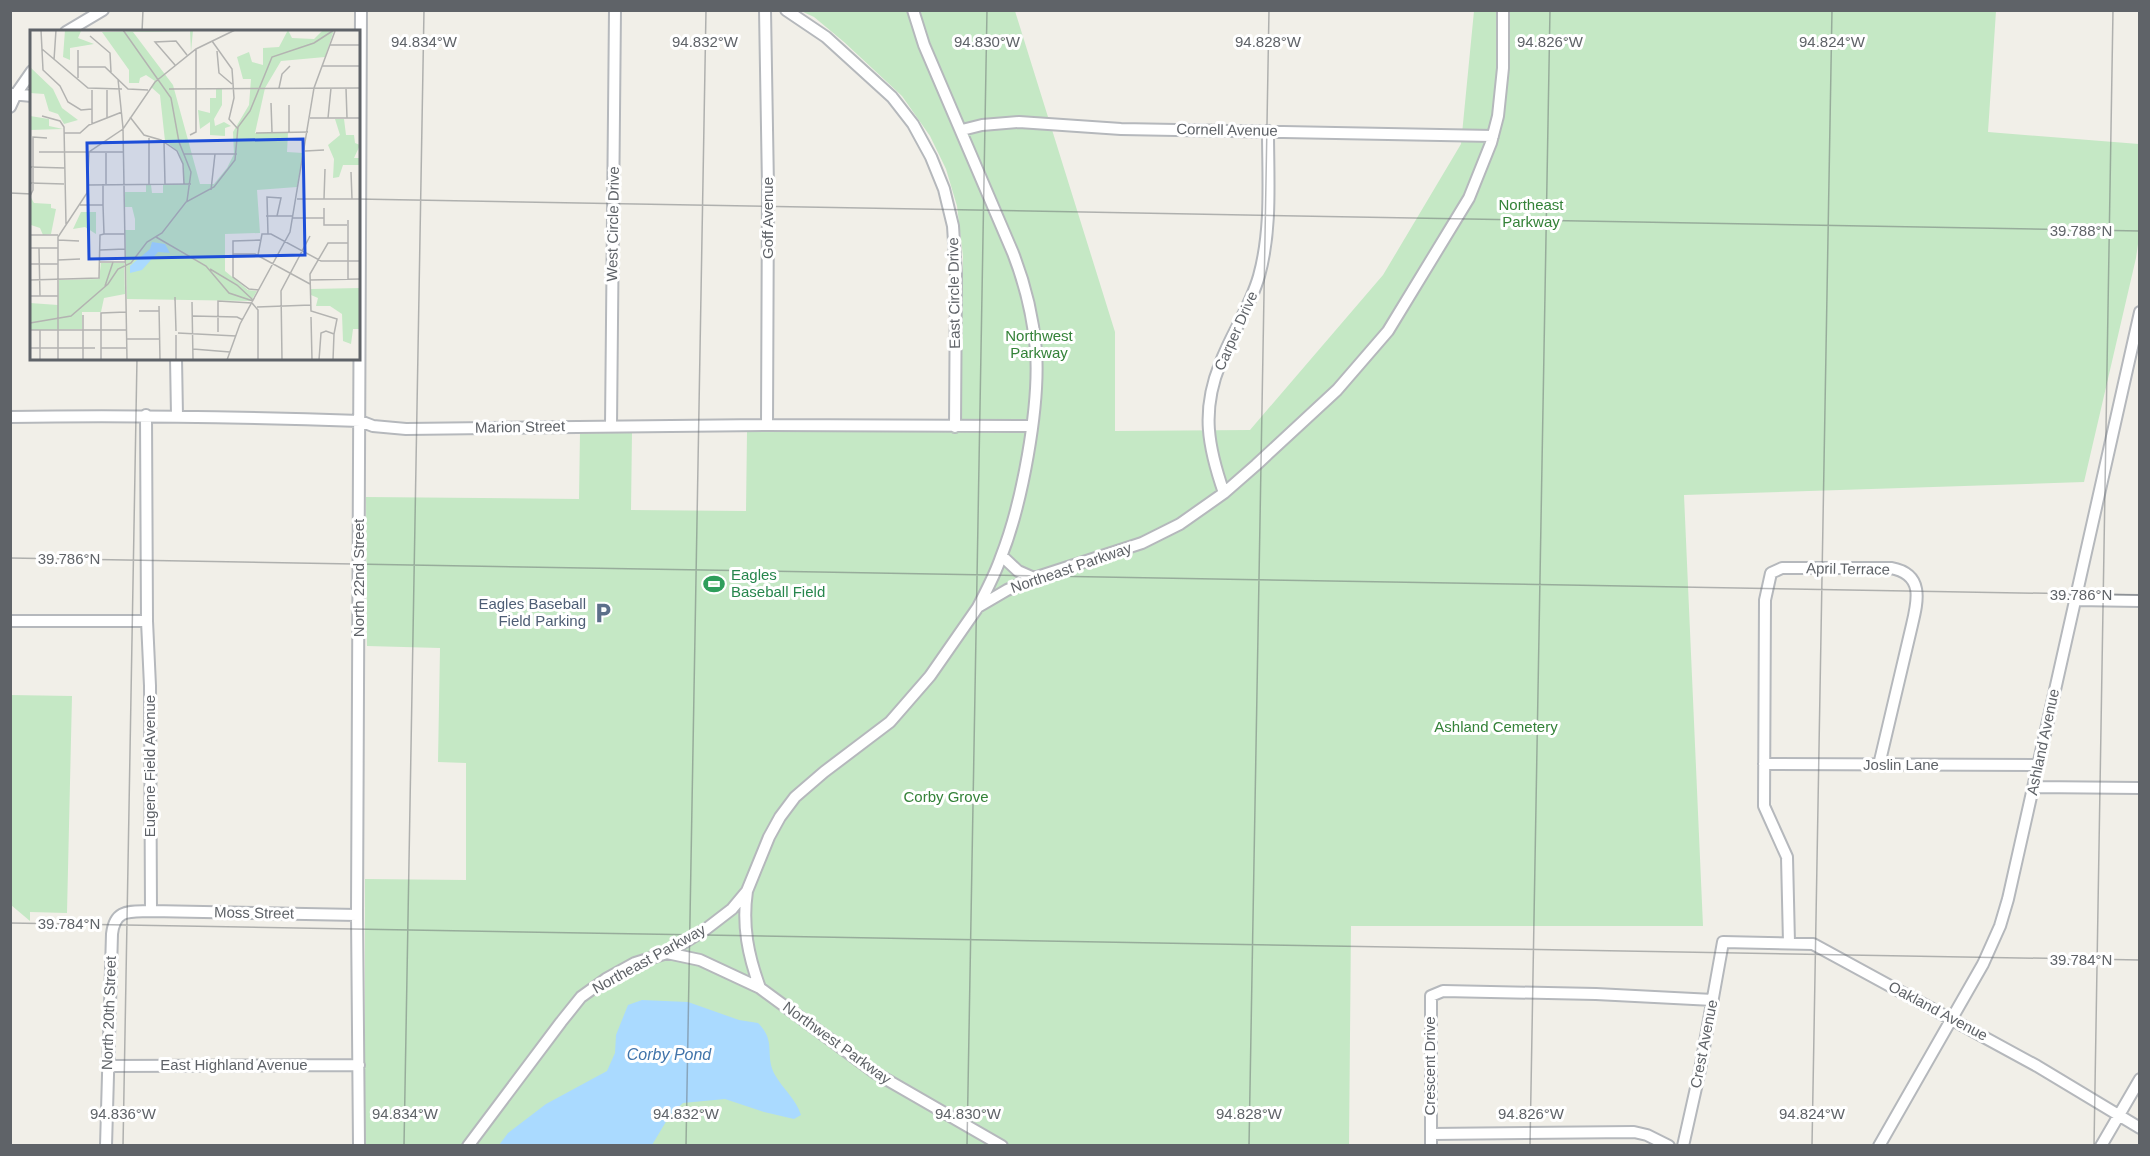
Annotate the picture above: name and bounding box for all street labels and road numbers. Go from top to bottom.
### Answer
street label: Cornell Avenue [1176,120,1278,139]
street label: West Circle Drive [603,166,622,282]
street label: Goff Avenue [759,177,776,259]
street label: East Circle Drive [944,237,963,349]
street label: Carper Drive [1210,288,1261,373]
street label: Marion Street [475,417,566,436]
street label: North 22nd Street [350,518,367,637]
street label: Northeast Parkway [1008,539,1134,596]
street label: April Terrace [1806,559,1890,578]
street label: Ashland Avenue [2023,687,2062,797]
street label: Eugene Field Avenue [141,695,158,837]
street label: Joslin Lane [1863,756,1939,773]
street label: Moss Street [214,903,295,922]
street label: Northeast Parkway [589,920,709,997]
street label: North 20th Street [98,955,119,1070]
street label: Oakland Avenue [1886,977,1991,1044]
street label: Northwest Parkway [780,998,895,1088]
street label: Crest Avenue [1687,998,1720,1090]
street label: Crescent Drive [1421,1016,1438,1116]
street label: East Highland Avenue [160,1056,308,1073]

